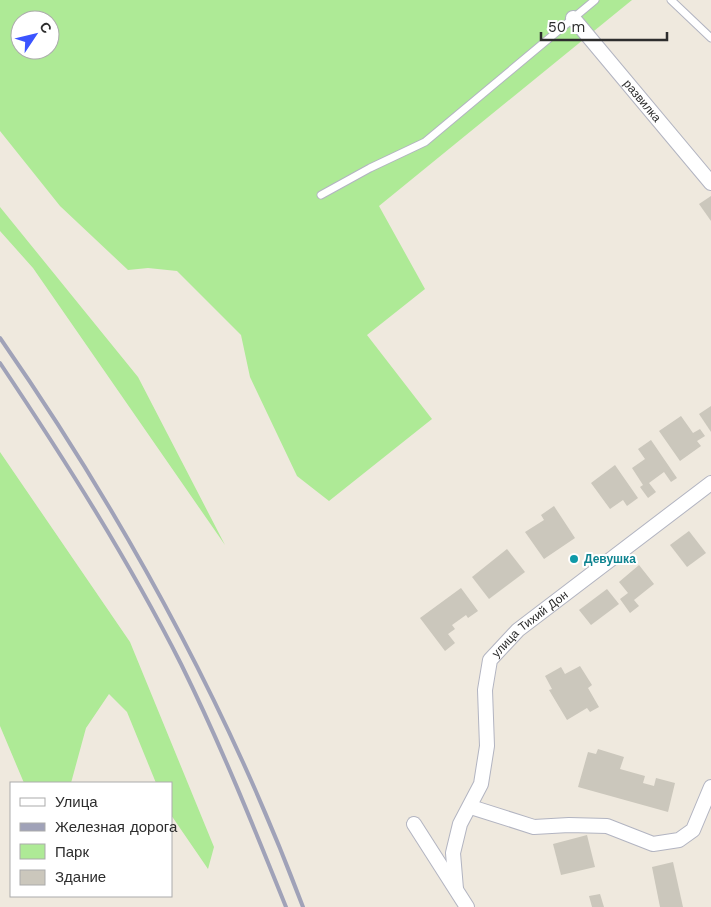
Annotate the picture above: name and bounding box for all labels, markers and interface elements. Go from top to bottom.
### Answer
north arrow [10,10,60,60]
scale bar [541,10,667,42]
text: 50 m [548,18,585,36]
text: С [36,19,55,36]
street label: развилка [621,77,664,125]
place label: Девушка [584,552,636,566]
marker: Девушка [568,553,580,565]
street label: улица Тихий Дон [489,588,571,660]
legend [10,782,172,897]
text: Улица [55,793,98,811]
text: Железная дорога [55,818,178,836]
text: Парк [55,843,89,861]
text: Здание [55,868,106,886]

